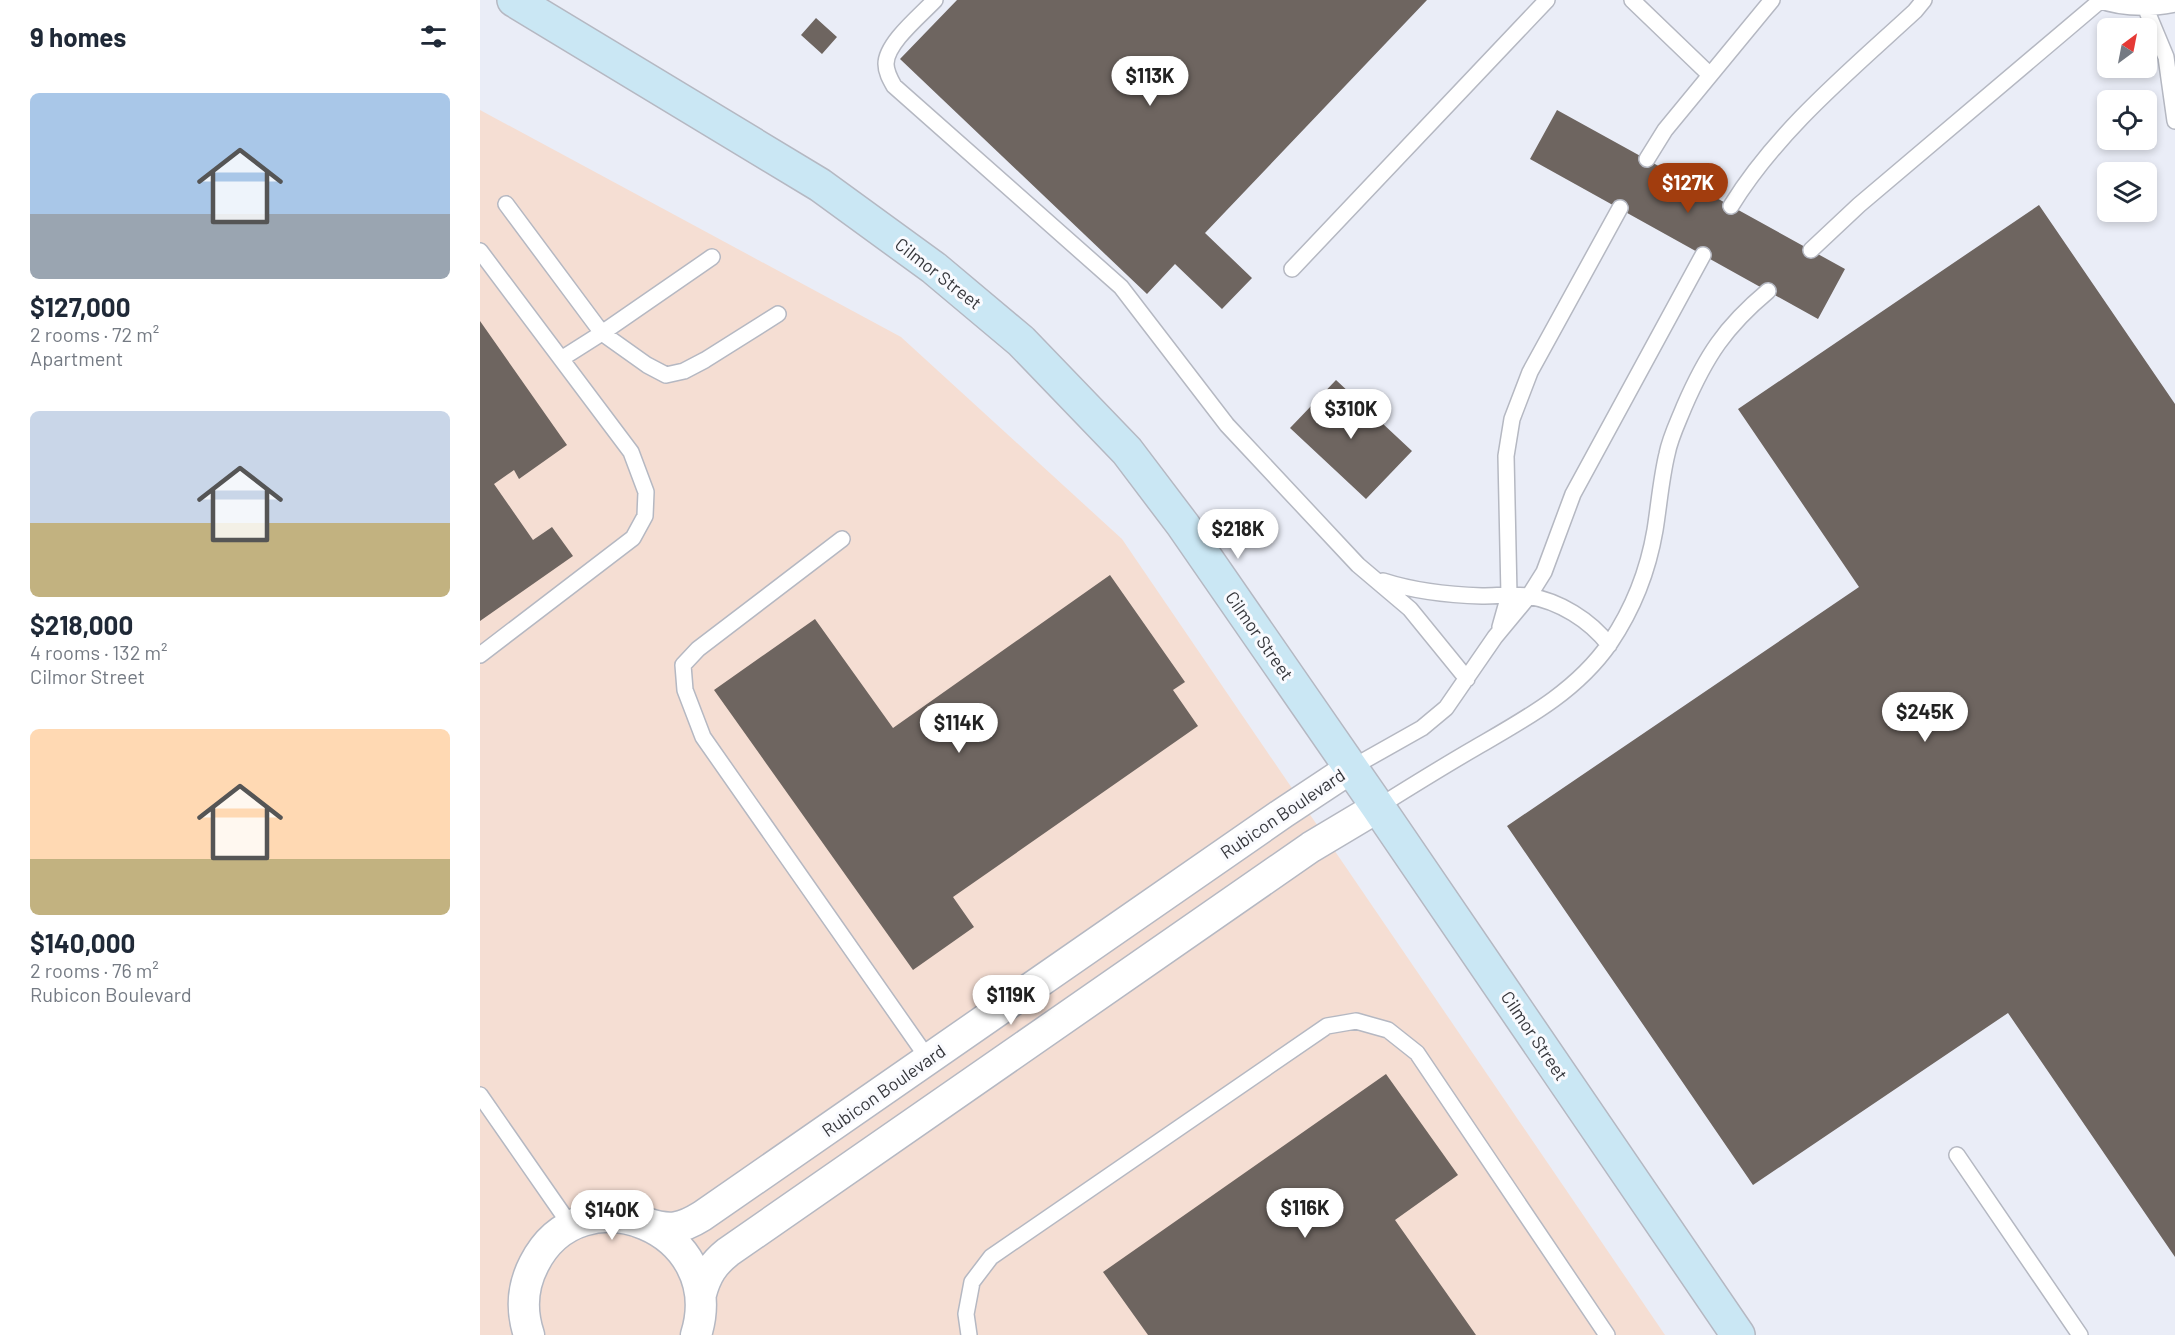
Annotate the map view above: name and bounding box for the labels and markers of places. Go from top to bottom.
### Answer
pin: $113K [1108,56,1192,107]
pin: $127K [1646,163,1730,214]
pin: $310K [1309,389,1393,440]
pin: $218K [1196,509,1280,560]
pin: $245K [1883,692,1967,743]
pin: $114K [917,703,1001,754]
pin: $119K [969,975,1053,1026]
pin: $116K [1263,1188,1347,1239]
pin: $140K [570,1190,654,1241]

